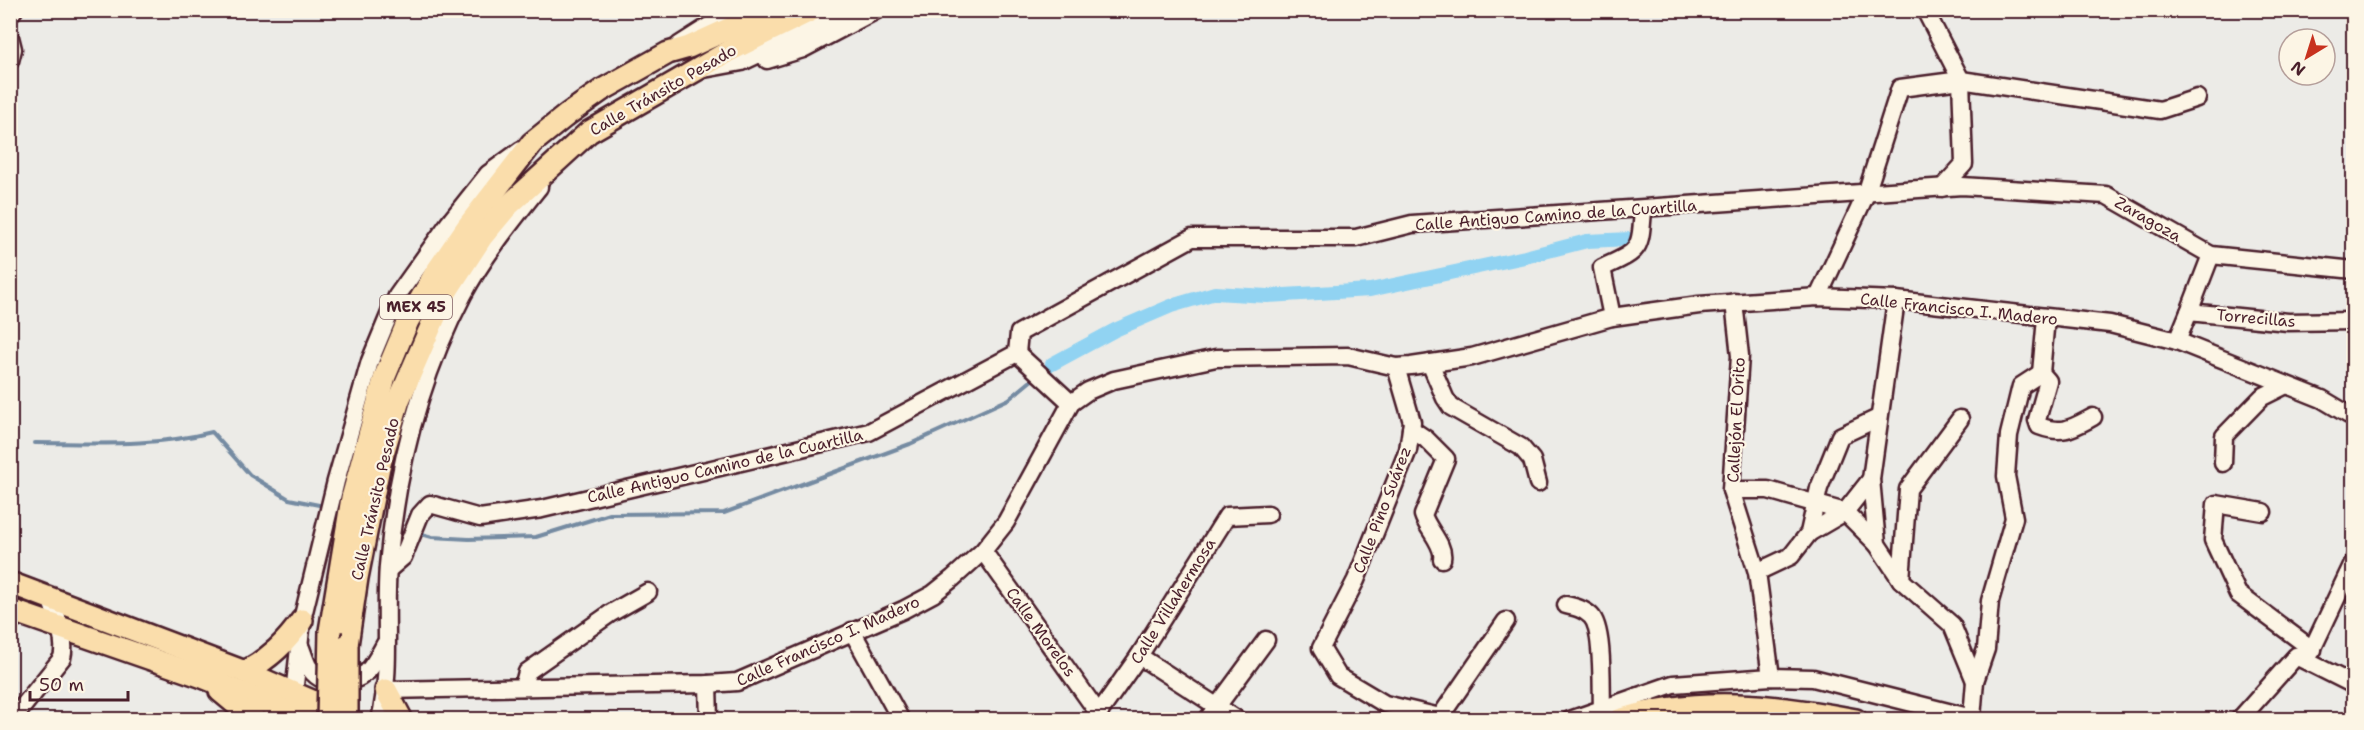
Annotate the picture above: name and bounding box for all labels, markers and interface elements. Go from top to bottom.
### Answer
north arrow [2277,27,2337,87]
street label: Calle Tránsito Pesado [586,39,740,141]
text: N [2287,56,2310,81]
street label: Zaragoza [2111,192,2185,246]
street label: Calle Antiguo Camino de la Cuartilla [1414,195,1698,235]
street label: Calle Francisco I. Madero [1859,288,2059,330]
road number: MEX 45 [380,295,452,319]
street label: Torrecillas [2215,304,2297,332]
street label: Callejón El Orito [1722,357,1750,483]
street label: Calle Tránsito Pesado [346,416,404,582]
street label: Calle Antiguo Camino de la Cuartilla [585,424,865,508]
street label: Calle Pino Suárez [1348,444,1416,576]
street label: Calle Villahermosa [1126,534,1220,668]
street label: Calle Morelos [1001,583,1081,681]
street label: Calle Francisco I. Madero [733,591,923,691]
scale bar [30,664,128,702]
text: 50 m [39,673,84,697]

